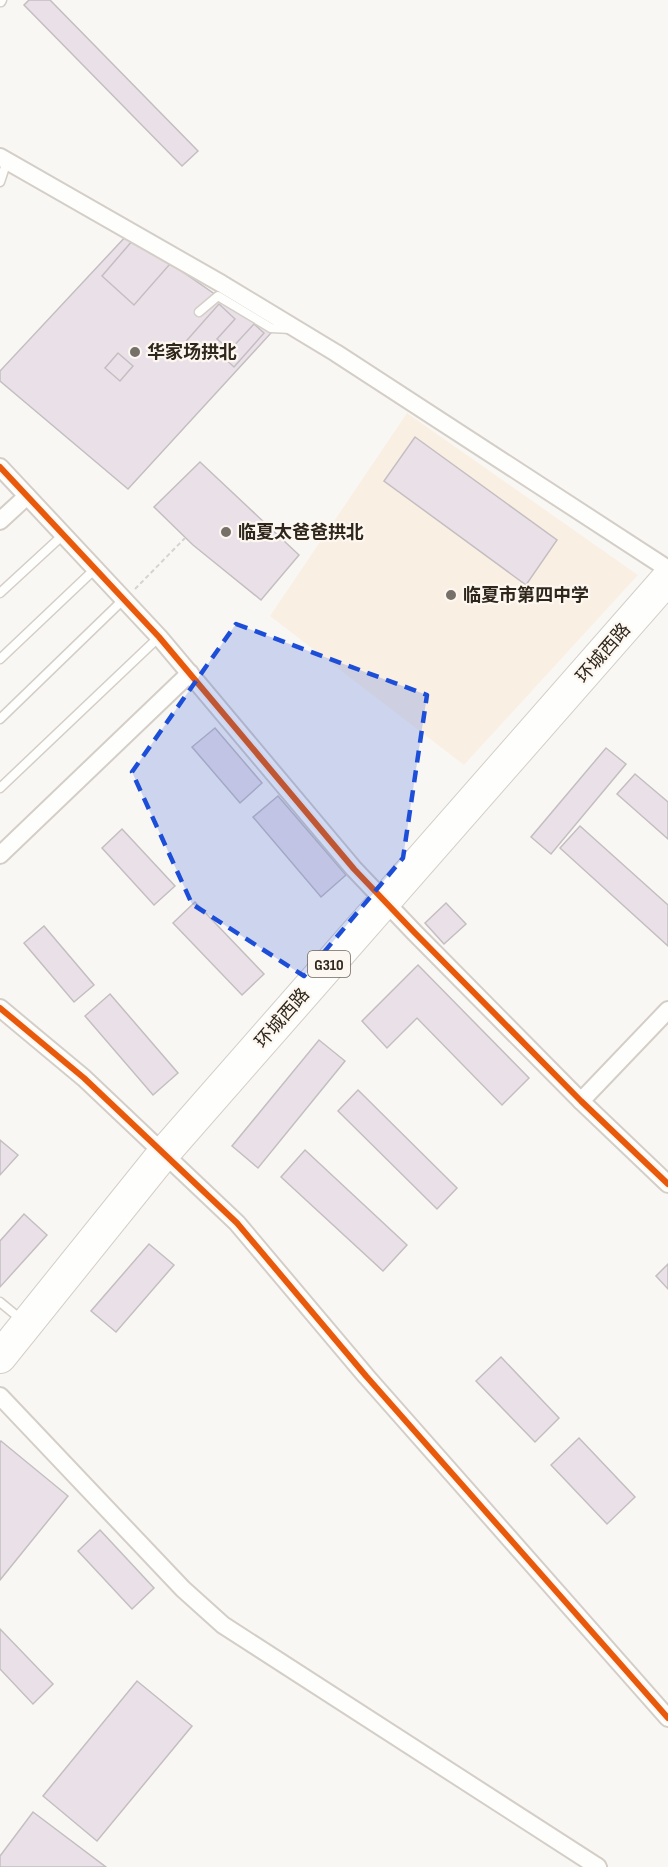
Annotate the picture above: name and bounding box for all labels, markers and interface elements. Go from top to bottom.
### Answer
place label: 华家场拱北 [147,342,237,363]
marker: 华家场拱北 [128,345,142,359]
place label: 临夏太爸爸拱北 [238,522,364,543]
marker: 临夏太爸爸拱北 [219,525,233,539]
place label: 临夏市第四中学 [463,585,589,606]
marker: 临夏市第四中学 [444,588,458,602]
street label: 环城西路 [572,619,635,687]
road number: G310 [308,951,350,977]
street label: 环城西路 [251,984,314,1052]

